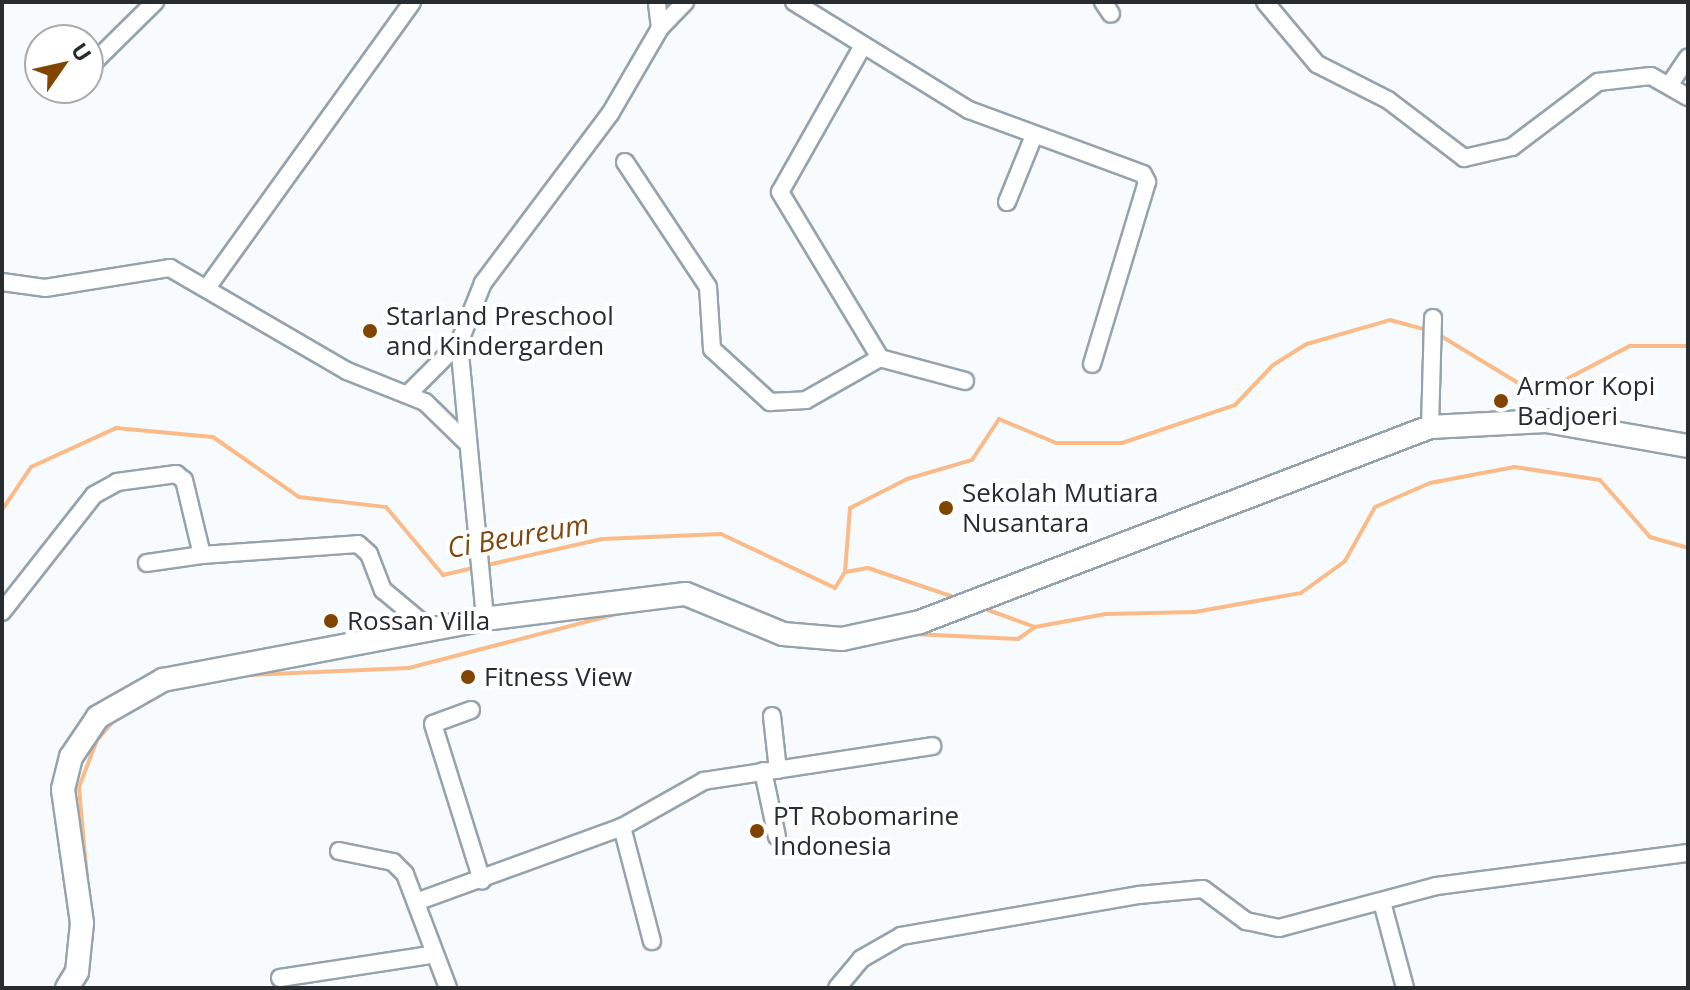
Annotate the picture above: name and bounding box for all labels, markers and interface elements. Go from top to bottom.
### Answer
north arrow [24,24,104,104]
text: U [65,36,99,67]
place label: Starland Preschool and Kindergarden [386,300,614,362]
marker: Starland Preschool and Kindergarden [361,322,379,340]
place label: Armor Kopi Badjoeri [1517,370,1655,432]
marker: Armor Kopi Badjoeri [1492,392,1510,410]
place label: Sekolah Mutiara Nusantara [962,477,1159,538]
marker: Sekolah Mutiara Nusantara [937,499,955,517]
water label: Ci Beureum [445,506,591,564]
place label: Rossan Villa [347,605,490,637]
marker: Rossan Villa [322,612,340,630]
place label: Fitness View [484,661,632,693]
marker: Fitness View [459,668,477,686]
place label: PT Robomarine Indonesia [773,800,959,862]
marker: PT Robomarine Indonesia [748,822,766,840]

